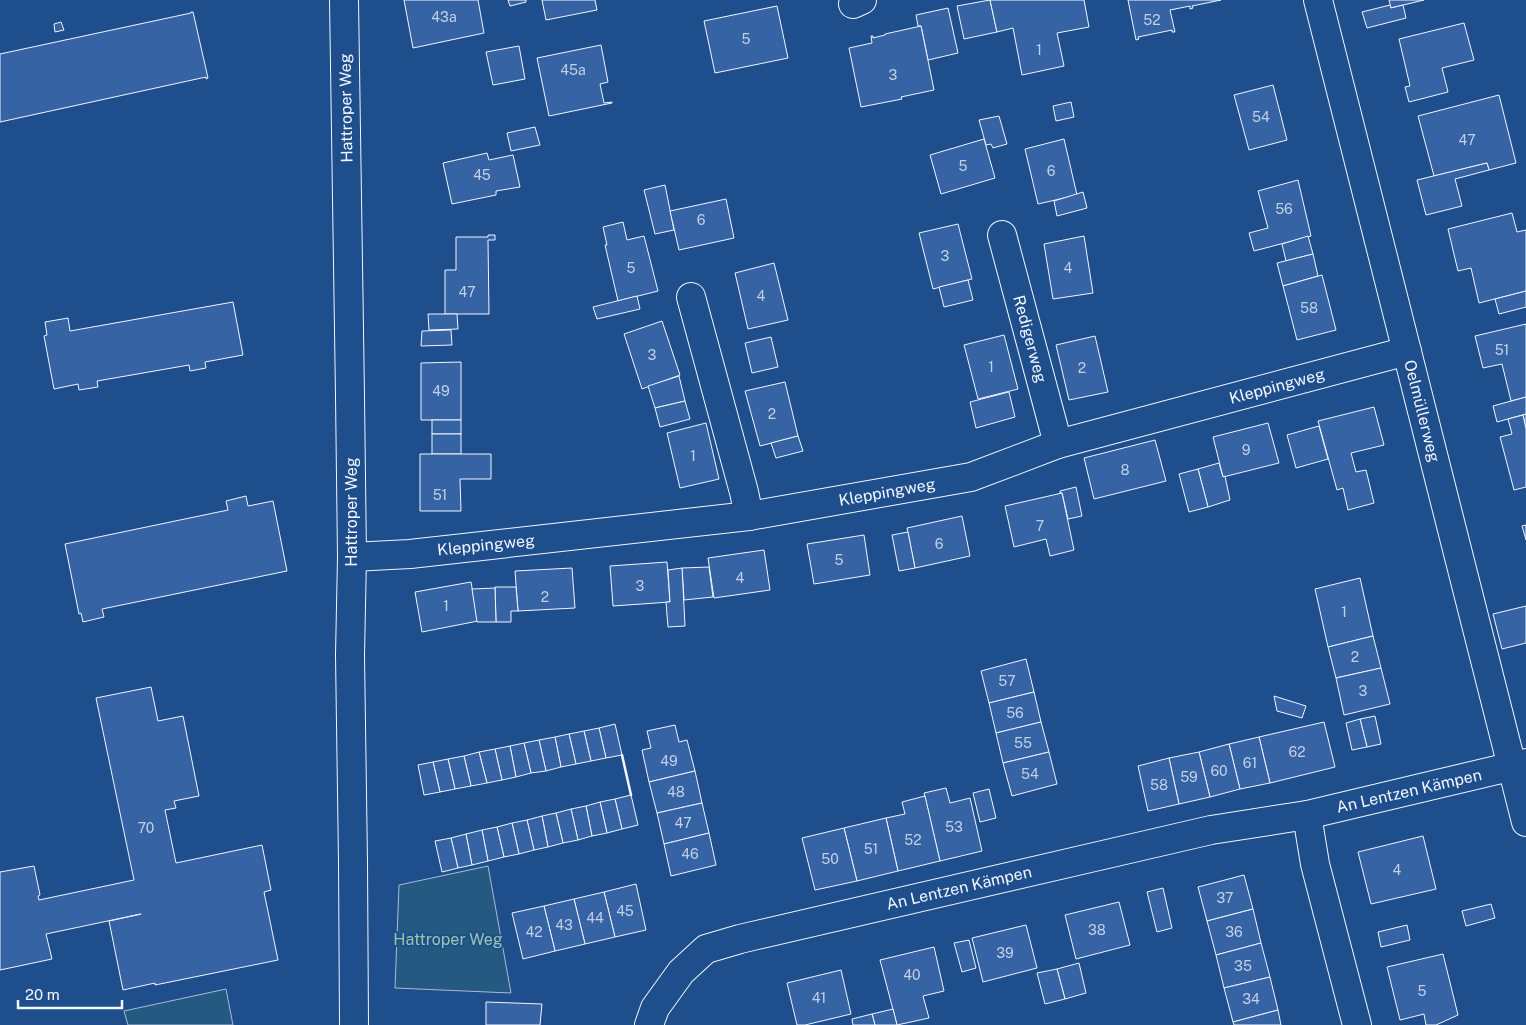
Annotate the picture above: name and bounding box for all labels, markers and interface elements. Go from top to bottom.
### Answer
house number: 43a [431,9,457,25]
house number: 52 [1143,12,1161,28]
house number: 5 [742,31,751,47]
house number: 1 [1036,42,1042,58]
street label: Hattroper Weg [336,53,356,163]
house number: 45a [560,62,586,78]
house number: 3 [889,67,898,83]
house number: 54 [1252,109,1270,125]
house number: 47 [1458,132,1476,148]
house number: 5 [959,158,968,174]
house number: 6 [1047,163,1056,179]
house number: 45 [473,167,491,183]
house number: 56 [1275,201,1293,217]
house number: 6 [697,212,706,228]
house number: 3 [941,248,950,264]
house number: 5 [627,260,636,276]
house number: 4 [1064,260,1073,276]
house number: 47 [458,284,476,300]
house number: 4 [757,288,766,304]
street label: Redigerweg [1009,293,1051,385]
house number: 58 [1300,300,1318,316]
house number: 51 [1495,342,1509,358]
house number: 3 [648,347,657,363]
street label: Oelmüllerweg [1400,358,1444,464]
house number: 1 [988,359,994,375]
house number: 2 [1078,360,1086,376]
street label: Kleppingweg [1227,364,1327,408]
house number: 49 [432,383,450,399]
house number: 2 [768,406,776,422]
house number: 9 [1242,442,1251,458]
house number: 1 [690,448,696,464]
street label: Hattroper Weg [342,457,361,567]
house number: 8 [1120,462,1130,478]
street label: Kleppingweg [837,474,937,510]
house number: 51 [433,487,447,503]
house number: 7 [1036,518,1044,534]
street label: Kleppingweg [436,530,536,560]
house number: 6 [935,536,944,552]
house number: 5 [835,552,844,568]
house number: 4 [736,570,745,586]
house number: 3 [636,578,645,594]
house number: 2 [541,589,549,605]
house number: 1 [443,598,449,614]
house number: 1 [1341,604,1347,620]
house number: 2 [1351,649,1359,665]
house number: 57 [998,673,1016,689]
house number: 3 [1359,683,1368,699]
house number: 56 [1006,705,1024,721]
house number: 55 [1014,735,1032,751]
house number: 62 [1288,744,1306,760]
house number: 49 [660,753,678,769]
house number: 61 [1243,755,1257,771]
house number: 60 [1210,763,1228,779]
street label: An Lentzen Kämpen [1334,765,1484,817]
house number: 54 [1021,766,1039,782]
house number: 59 [1180,769,1198,785]
house number: 58 [1150,777,1168,793]
house number: 48 [667,784,685,800]
house number: 47 [674,815,692,831]
house number: 53 [945,819,963,835]
house number: 70 [138,820,154,836]
house number: 52 [904,832,922,848]
house number: 51 [864,841,878,857]
house number: 46 [681,846,699,862]
house number: 50 [821,851,839,867]
street label: An Lentzen Kämpen [884,862,1034,914]
house number: 4 [1393,862,1402,878]
house number: 37 [1217,890,1233,906]
house number: 45 [616,903,634,919]
house number: 44 [586,910,604,926]
house number: 43 [555,917,573,933]
house number: 38 [1088,922,1106,938]
house number: 42 [525,924,543,940]
house number: 36 [1225,924,1243,940]
park label: Hattroper Weg [393,930,503,949]
house number: 39 [996,945,1014,961]
house number: 35 [1234,958,1252,974]
house number: 40 [903,967,921,983]
scale bar [18,978,121,1010]
house number: 5 [1418,983,1427,999]
text: 20 m [25,986,60,1003]
house number: 41 [812,990,826,1006]
house number: 34 [1242,991,1260,1007]

